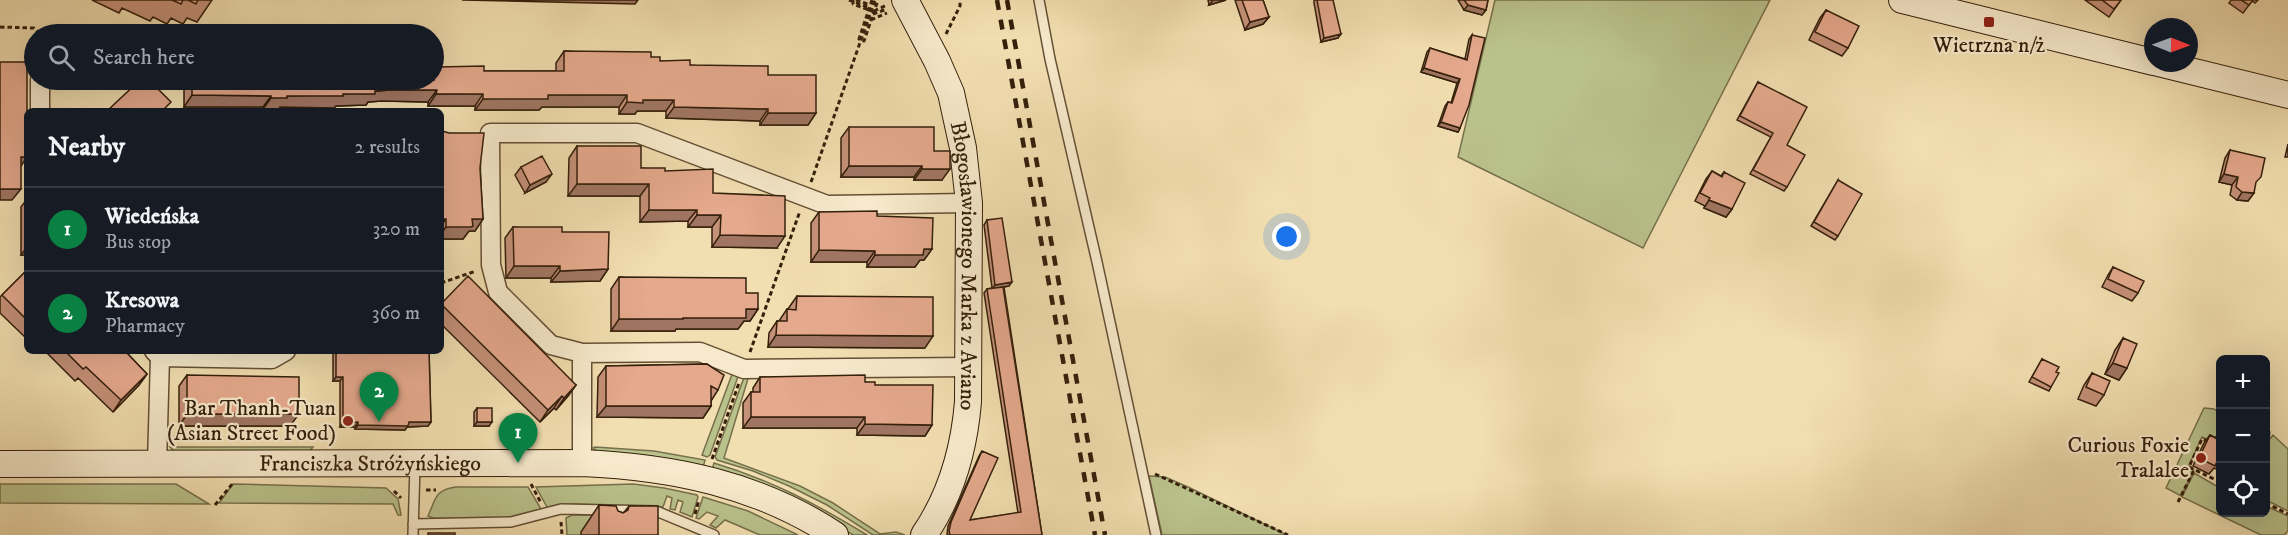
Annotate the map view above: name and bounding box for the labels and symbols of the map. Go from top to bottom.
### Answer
marker: Wietrzna n/ż [1982,15,1996,29]
north arrow [2144,18,2198,72]
place label: Wietrzna n/ż [1932,32,2046,59]
street label: Błogosławionego Marka z Aviano [944,119,983,412]
your location [1272,222,1301,251]
pin: 2 [360,372,398,422]
place label: Bar Thanh-Tuan (Asian Street Food) [167,395,337,447]
marker: Bar Thanh-Tuan (Asian Street Food) [341,414,355,428]
pin: 1 [498,414,538,463]
place label: Curious Foxie Tralalee [2067,432,2189,484]
street label: Franciszka Stróżyńskiego [259,450,481,477]
marker: Curious Foxie Tralalee [2194,451,2208,465]

